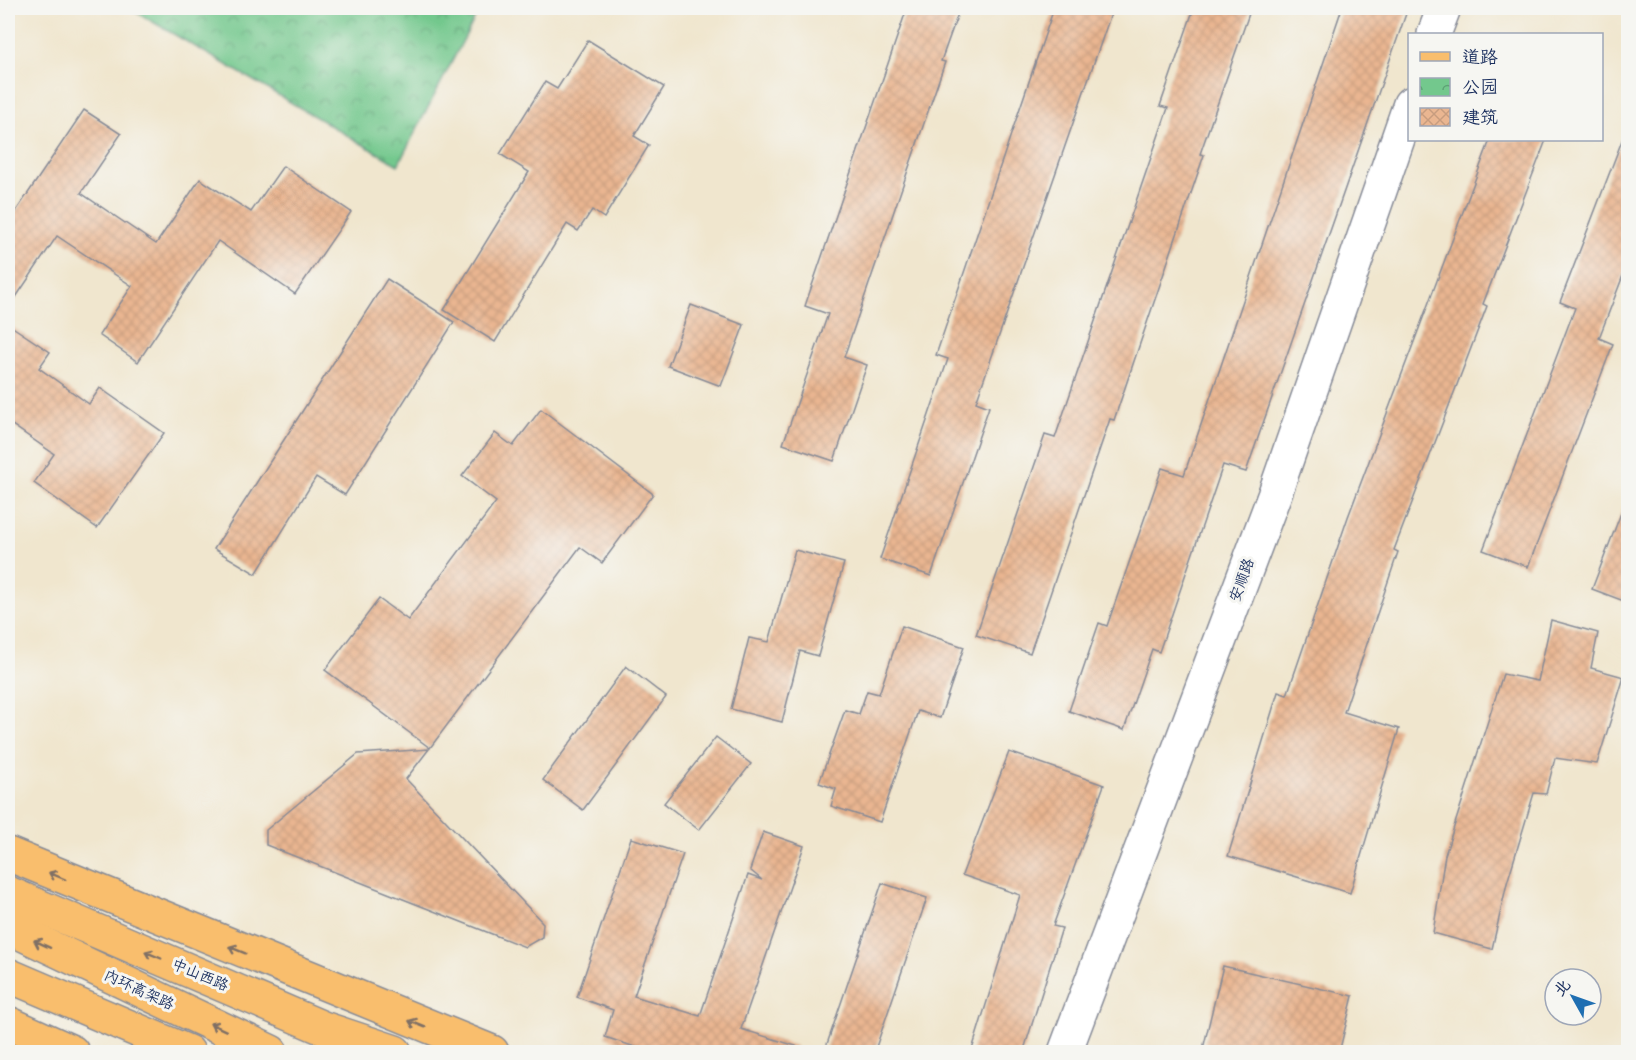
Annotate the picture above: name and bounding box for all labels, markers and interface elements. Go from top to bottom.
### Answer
legend [1408,33,1603,141]
text: 道路 [1462,47,1498,68]
text: 公园 [1462,77,1498,98]
text: 建筑 [1462,107,1498,128]
street label: 安顺路 [1225,556,1259,604]
one-way arrow [48,870,66,881]
one-way arrow [34,937,52,949]
one-way arrow [228,944,247,955]
one-way arrow [145,949,163,961]
street label: 中山西路 [169,955,231,995]
street label: 内环高架路 [101,966,177,1014]
north arrow [1543,967,1603,1027]
text: 北 [1550,976,1575,1001]
one-way arrow [409,1018,427,1029]
one-way arrow [210,1021,228,1033]

